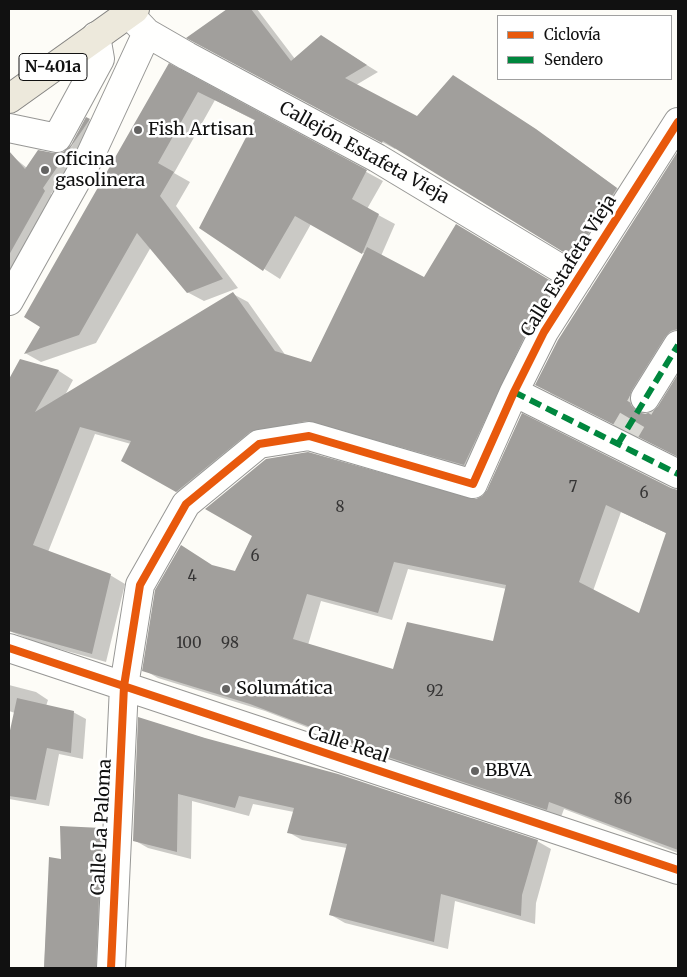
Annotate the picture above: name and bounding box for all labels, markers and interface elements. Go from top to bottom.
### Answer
legend [497,15,672,80]
text: Ciclovía [544,25,601,44]
text: Sendero [544,50,603,69]
road number: N-401a [19,54,87,80]
street label: Callejón Estafeta Vieja [275,97,453,209]
place label: Fish Artisan [148,119,254,141]
marker: Fish Artisan [132,124,144,136]
place label: oficina gasolinera [55,149,145,192]
marker: oficina gasolinera [39,164,51,176]
street label: Calle Estafeta Vieja [517,191,621,341]
house number: 7 [569,479,577,497]
house number: 6 [639,485,649,503]
house number: 8 [336,499,344,517]
house number: 6 [250,548,260,566]
house number: 4 [187,568,197,586]
house number: 100 [176,635,202,653]
house number: 98 [221,635,239,653]
place label: Solumática [236,678,333,700]
marker: Solumática [220,683,232,695]
house number: 92 [426,683,444,701]
street label: Calle Real [305,722,391,768]
street label: Calle La Paloma [88,758,116,896]
place label: BBVA [485,760,532,782]
marker: BBVA [469,765,481,777]
house number: 86 [614,791,632,809]

